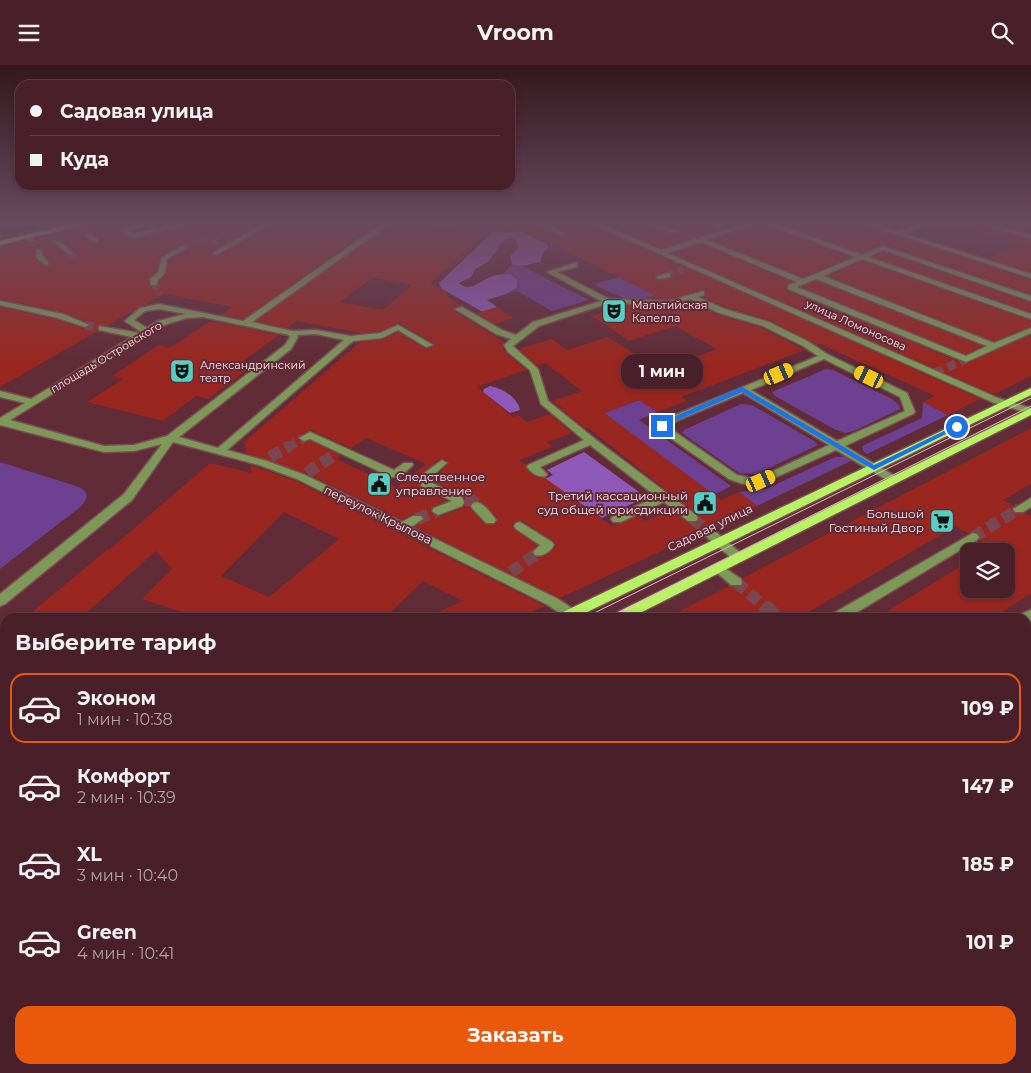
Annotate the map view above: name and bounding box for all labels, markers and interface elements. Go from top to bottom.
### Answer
icon: menu [15,19,43,47]
text: Vroom [477,19,554,46]
icon: search [988,19,1016,47]
text: Садовая улица [60,100,214,123]
text: Куда [60,148,109,171]
street label: улица Ломоносова [802,296,909,354]
theatre icon: Мальтийская Капелла [601,298,627,324]
place label: Мальтийская Капелла [632,298,707,325]
street label: площадь Островского [48,318,164,396]
callout: 1 мин [621,353,703,389]
theatre icon: Александринский театр [169,358,195,384]
place label: Александринский театр [200,358,306,385]
car [762,361,795,387]
text: 1 мин [639,362,685,381]
car [852,364,885,390]
route end [651,415,673,437]
route start [946,416,968,438]
car [744,468,777,494]
place label: Следственное управление [395,469,485,498]
public building icon: Следственное управление [366,471,392,497]
street label: переулок Крылова [322,482,435,547]
place label: Третий кассационный суд общей юрисдикции [537,488,688,517]
public building icon: Третий кассационный суд общей юрисдикции [692,490,718,516]
street label: Садовая улица [665,500,755,555]
place label: Большой Гостиный Двор [829,506,924,535]
supermarket icon: Большой Гостиный Двор [929,508,955,534]
map controls [960,543,1015,598]
button: layers [960,543,1015,598]
text: Выберите тариф [15,629,216,656]
icon: car [17,686,62,731]
text: Эконом [77,687,156,710]
text: 109 ₽ [961,697,1014,720]
text: 1 мин · 10:38 [77,710,173,729]
icon: car [17,764,62,809]
text: Комфорт [77,765,170,788]
text: 147 ₽ [962,775,1014,798]
text: 2 мин · 10:39 [77,788,176,807]
icon: car [17,842,62,887]
text: XL [77,843,102,866]
text: 185 ₽ [963,853,1014,876]
text: 3 мин · 10:40 [77,866,178,885]
icon: car [17,920,62,965]
text: Green [77,921,137,944]
text: 101 ₽ [966,931,1014,954]
text: 4 мин · 10:41 [77,944,174,963]
button: Заказать [15,1006,1016,1064]

